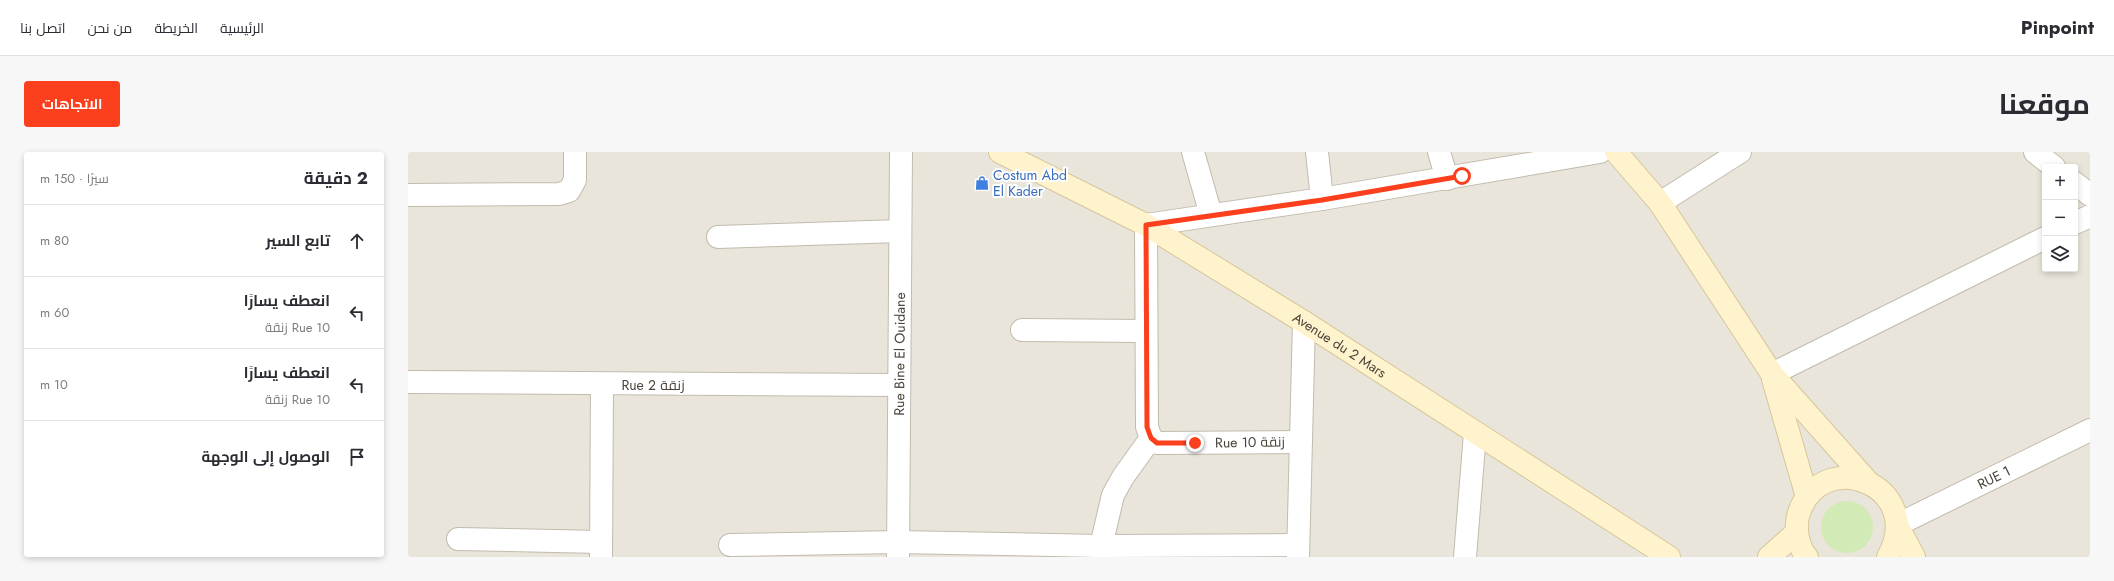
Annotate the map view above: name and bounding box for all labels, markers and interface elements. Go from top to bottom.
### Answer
text: Pinpoint [2021,14,2094,41]
text: اتصل بنا [20,18,65,38]
text: من نحن [87,18,132,38]
text: الخريطة [154,18,198,38]
text: الرئيسية [220,18,264,38]
button: الاتجاهات [24,81,120,127]
text: موقعنا [1999,84,2090,125]
map controls [2042,164,2078,272]
button: + [2042,164,2078,200]
place label: Costum Abd El Kader [993,165,1067,201]
text: 2 دقيقة [304,166,368,190]
route start [1453,167,1471,185]
text: سيرًا · 150 m [40,169,109,188]
shop icon: Costum Abd El Kader [974,175,990,191]
button: − [2042,200,2078,236]
text: تابع السير [266,230,330,252]
icon: ahead [346,230,368,252]
text: 80 m [40,231,69,250]
button: layers [2042,236,2078,272]
text: انعطف يسارًا [244,290,330,312]
street label: Rue Bine El Ouidane [889,292,910,416]
icon: left [346,302,368,324]
text: 60 m [40,303,69,322]
street label: Avenue du 2 Mars [1289,307,1391,383]
text: Rue 10 زنقة [265,318,330,337]
text: انعطف يسارًا [244,362,330,384]
icon: left [346,374,368,396]
text: 10 m [40,375,68,394]
street label: Rue 2 زنقة [621,375,685,395]
text: Rue 10 زنقة [265,390,330,409]
street label: Rue 10 زنقة [1215,431,1285,453]
route end [1186,434,1204,452]
text: الوصول إلى الوجهة [201,446,330,468]
icon: arrive [346,446,368,468]
street label: RUE 1 [1974,461,2014,494]

